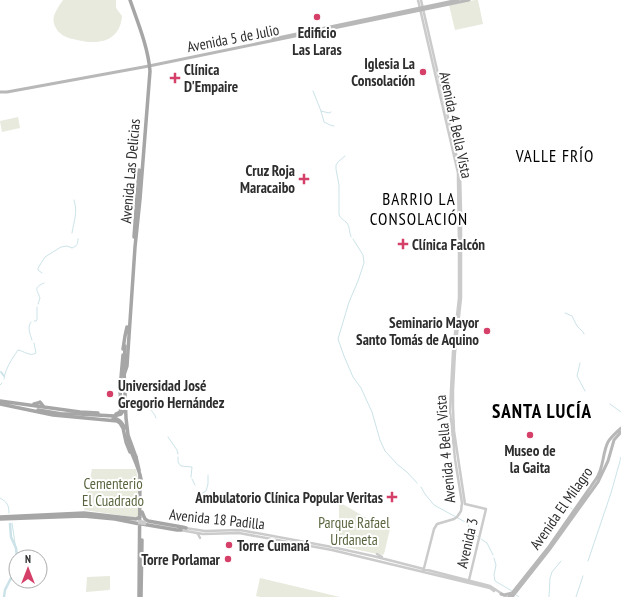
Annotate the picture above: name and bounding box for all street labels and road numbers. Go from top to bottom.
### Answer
street label: Avenida 5 de Julio [185,20,281,56]
street label: Avenida 4 Bella Vista [435,70,477,180]
street label: Avenida Las Delicias [116,118,144,224]
street label: Avenida 4 Bella Vista [431,394,459,504]
street label: Avenida El Milagro [525,463,597,553]
street label: Avenida 18 Padilla [168,505,266,533]
street label: Avenida 3 [452,516,482,570]

